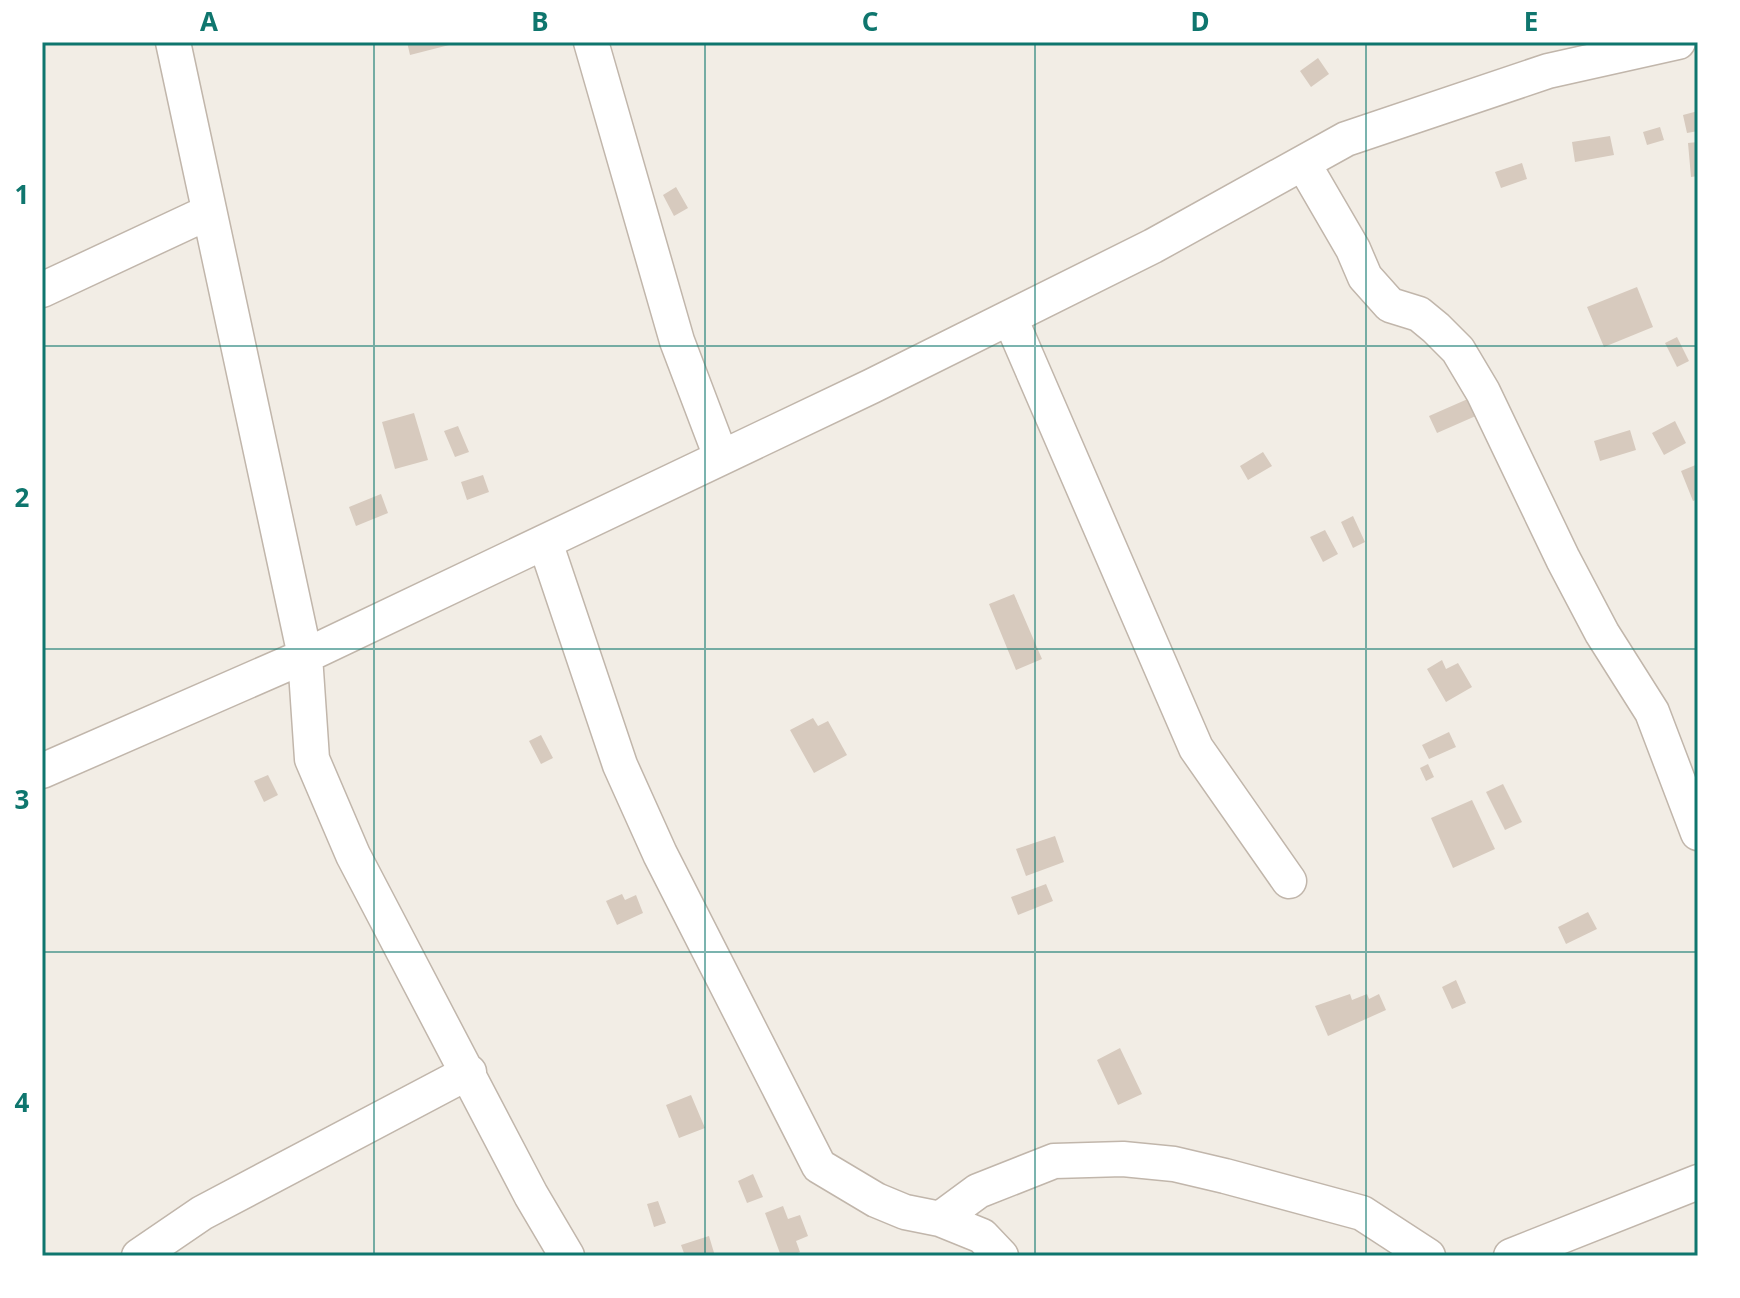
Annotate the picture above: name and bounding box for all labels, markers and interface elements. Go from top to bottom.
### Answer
text: A [200,3,218,39]
text: B [531,3,549,39]
text: C [862,3,878,39]
text: D [1190,3,1210,39]
text: E [1524,3,1538,39]
text: 1 [15,176,29,212]
text: 2 [15,479,30,515]
text: 3 [15,781,29,817]
text: 4 [15,1084,30,1120]

